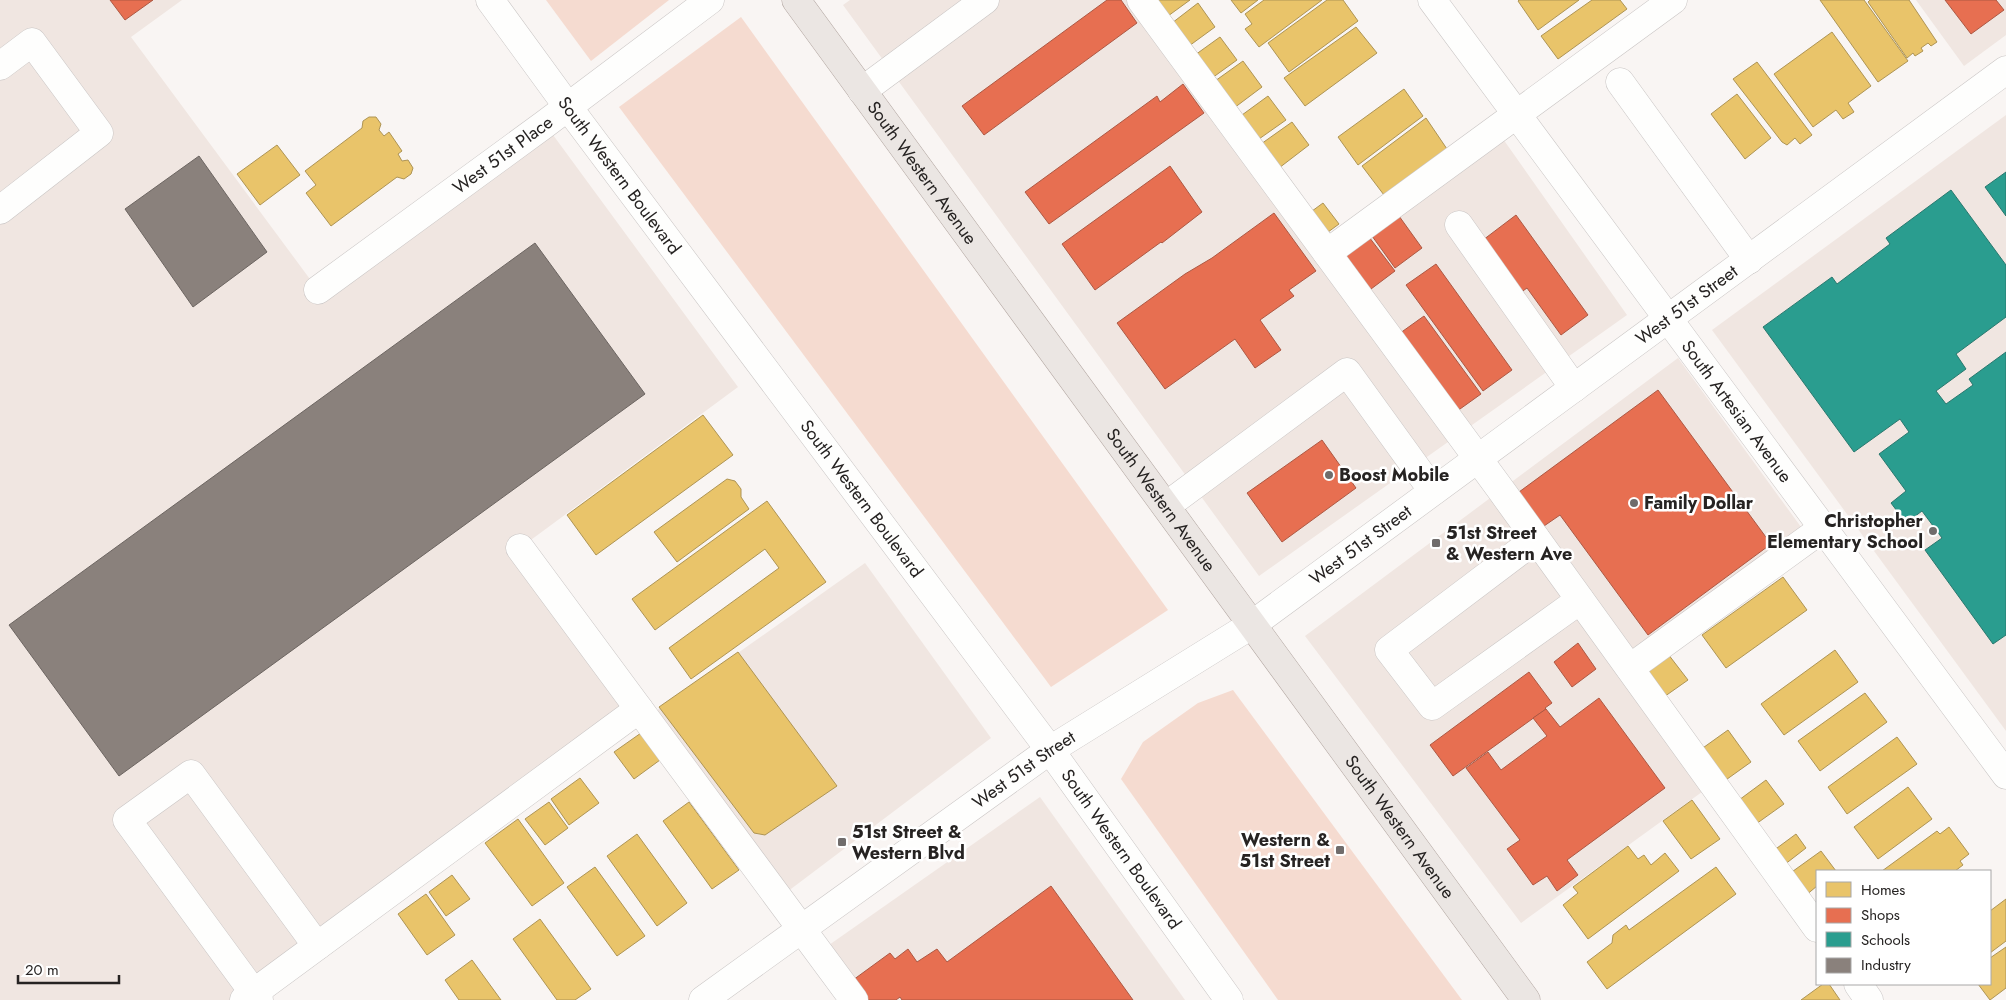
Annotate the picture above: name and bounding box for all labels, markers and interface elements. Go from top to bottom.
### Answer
street label: South Western Boulevard [552,91,687,260]
street label: South Western Avenue [861,96,983,250]
street label: West 51st Place [447,109,558,200]
street label: West 51st Street [1630,258,1744,351]
street label: South Artesian Avenue [1675,335,1798,488]
street label: South Western Boulevard [794,414,929,583]
street label: South Western Avenue [1100,423,1222,577]
place label: Boost Mobile [1339,462,1449,488]
marker: Boost Mobile [1323,469,1335,481]
place label: Family Dollar [1644,490,1754,516]
marker: Family Dollar [1628,497,1640,509]
street label: West 51st Street [1304,498,1417,591]
place label: Christopher Elementary School [1767,508,1924,555]
place label: 51st Street & Western Ave [1446,520,1572,567]
marker: Christopher Elementary School [1927,525,1939,537]
marker: 51st Street & Western Ave [1430,537,1442,549]
street label: West 51st Street [967,724,1081,815]
street label: South Western Avenue [1339,750,1461,904]
street label: South Western Boulevard [1055,764,1187,935]
place label: 51st Street & Western Blvd [852,819,965,866]
place label: Western & 51st Street [1239,827,1330,874]
marker: 51st Street & Western Blvd [836,836,848,848]
marker: Western & 51st Street [1334,844,1346,856]
legend [1816,870,1991,985]
text: Homes [1861,879,1905,901]
text: Shops [1861,904,1900,926]
text: Schools [1861,929,1910,951]
scale bar [18,952,119,984]
text: Industry [1861,954,1911,976]
text: 20 m [25,959,59,981]

